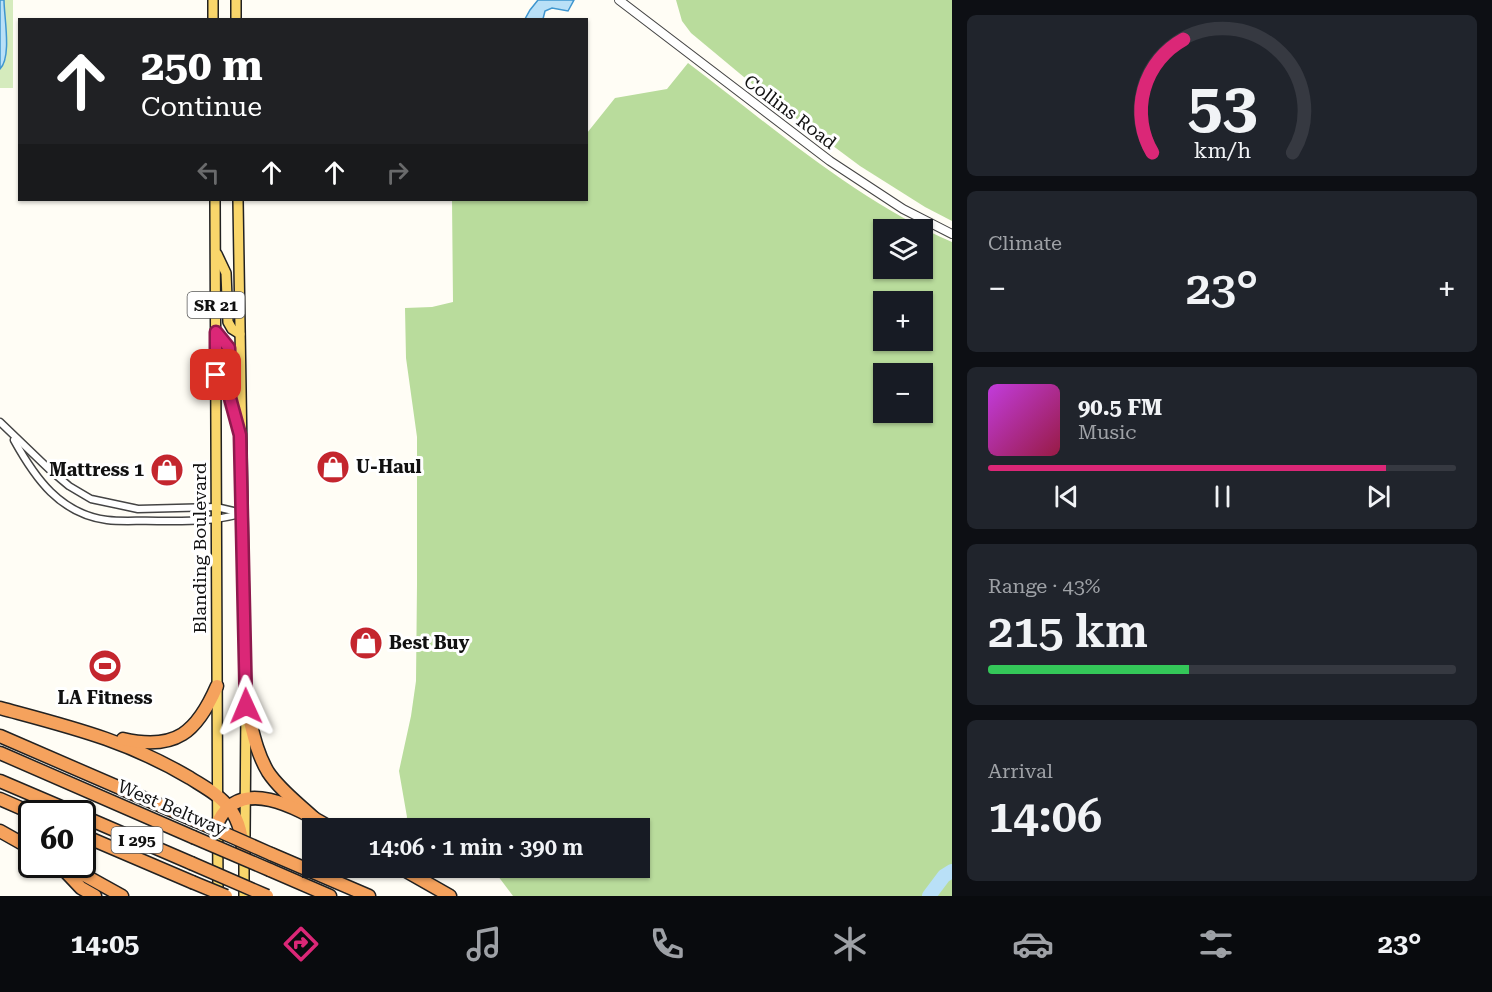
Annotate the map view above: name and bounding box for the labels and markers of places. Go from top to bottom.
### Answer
pin [190,349,241,400]
shop icon: U-Haul [315,449,351,485]
shop icon: Mattress 1 [149,452,185,488]
place label: U-Haul [356,456,421,477]
place label: Mattress 1 [49,459,144,480]
shop icon: Best Buy [348,625,384,661]
place label: Best Buy [389,632,469,653]
sports icon: LA Fitness [87,648,123,684]
place label: LA Fitness [58,687,152,708]

